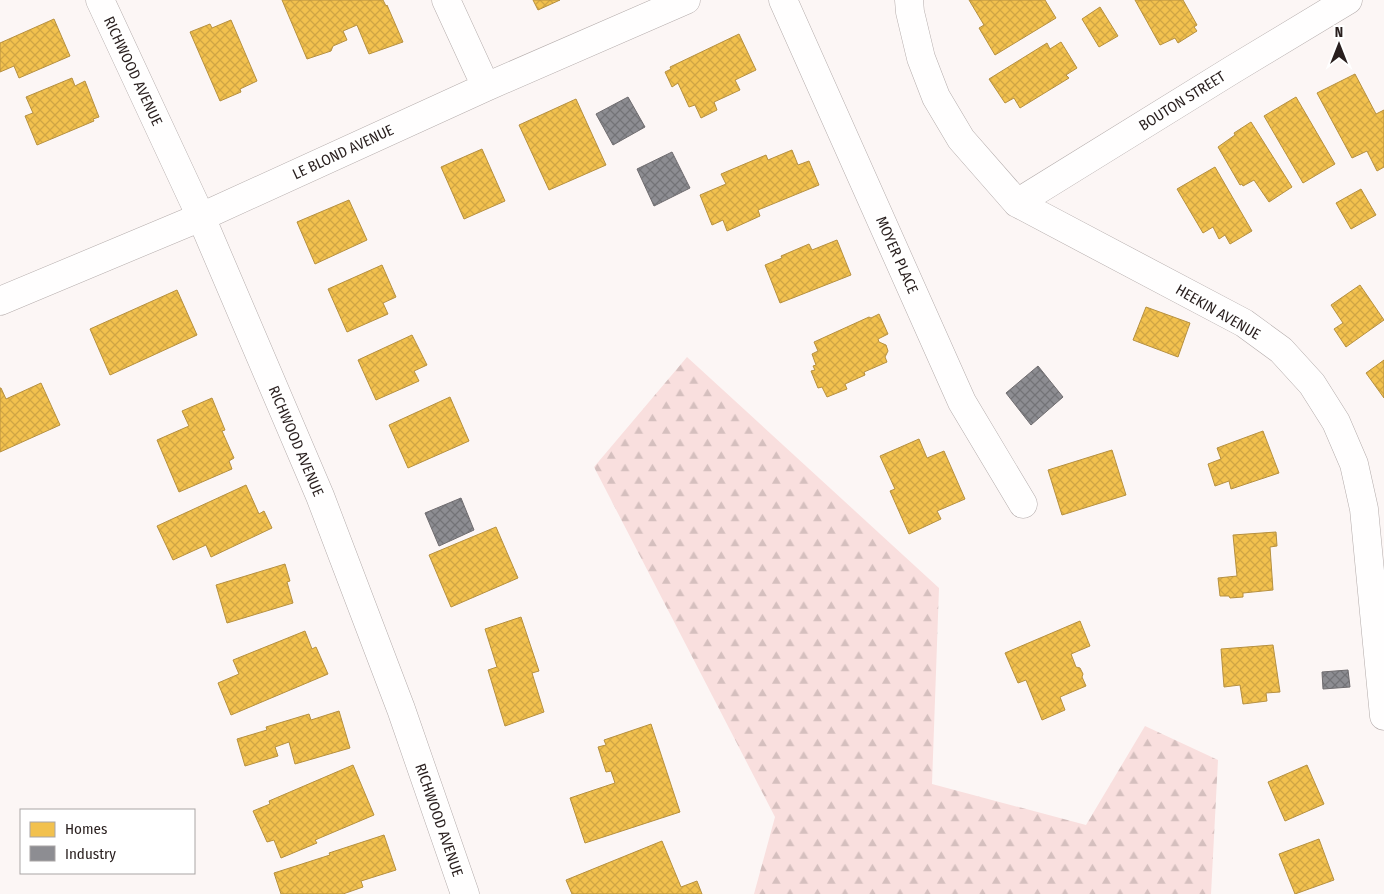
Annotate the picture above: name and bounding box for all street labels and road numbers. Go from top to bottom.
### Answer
street label: RICHWOOD AVENUE [100,14,166,128]
street label: BOUTON STREET [1136,67,1228,135]
street label: LE BLOND AVENUE [290,121,396,183]
street label: MOYER PLACE [872,214,922,296]
street label: HEEKIN AVENUE [1172,280,1264,344]
street label: RICHWOOD AVENUE [265,383,327,499]
street label: RICHWOOD AVENUE [411,761,467,879]

